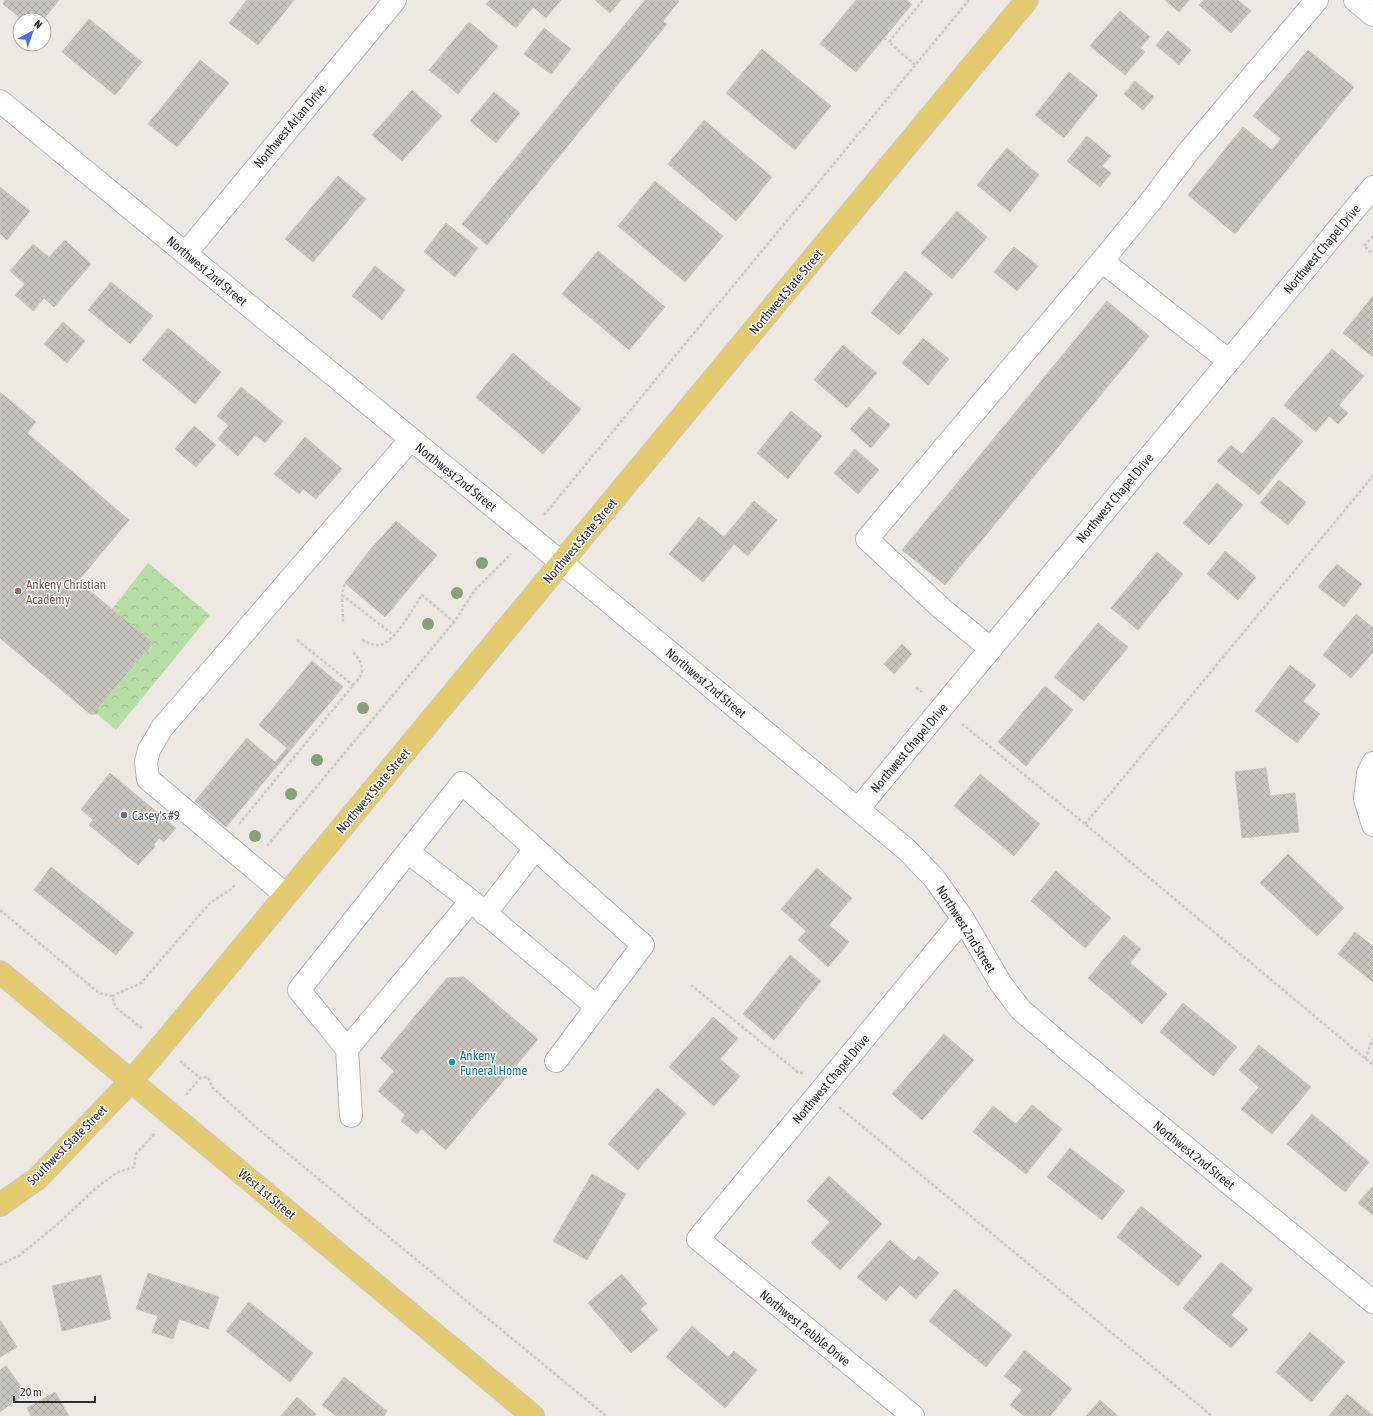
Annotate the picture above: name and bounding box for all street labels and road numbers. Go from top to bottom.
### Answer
street label: Northwest Arlan Drive [251,81,329,171]
street label: Northwest Chapel Drive [1280,201,1364,297]
street label: Northwest 2nd Street [164,233,250,309]
street label: Northwest State Street [746,246,826,338]
street label: Northwest 2nd Street [412,440,500,514]
street label: Northwest Chapel Drive [1073,450,1157,546]
street label: Northwest State Street [540,495,620,587]
street label: Northwest 2nd Street [663,645,749,721]
street label: Northwest Chapel Drive [867,700,951,796]
street label: Northwest State Street [333,745,413,837]
street label: Northwest 2nd Street [933,883,999,976]
street label: Northwest Chapel Drive [789,1031,873,1127]
street label: Southwest State Street [24,1102,110,1188]
street label: Northwest 2nd Street [1150,1118,1238,1192]
street label: West 1st Street [235,1166,299,1222]
street label: Northwest Pebble Drive [757,1287,853,1369]

